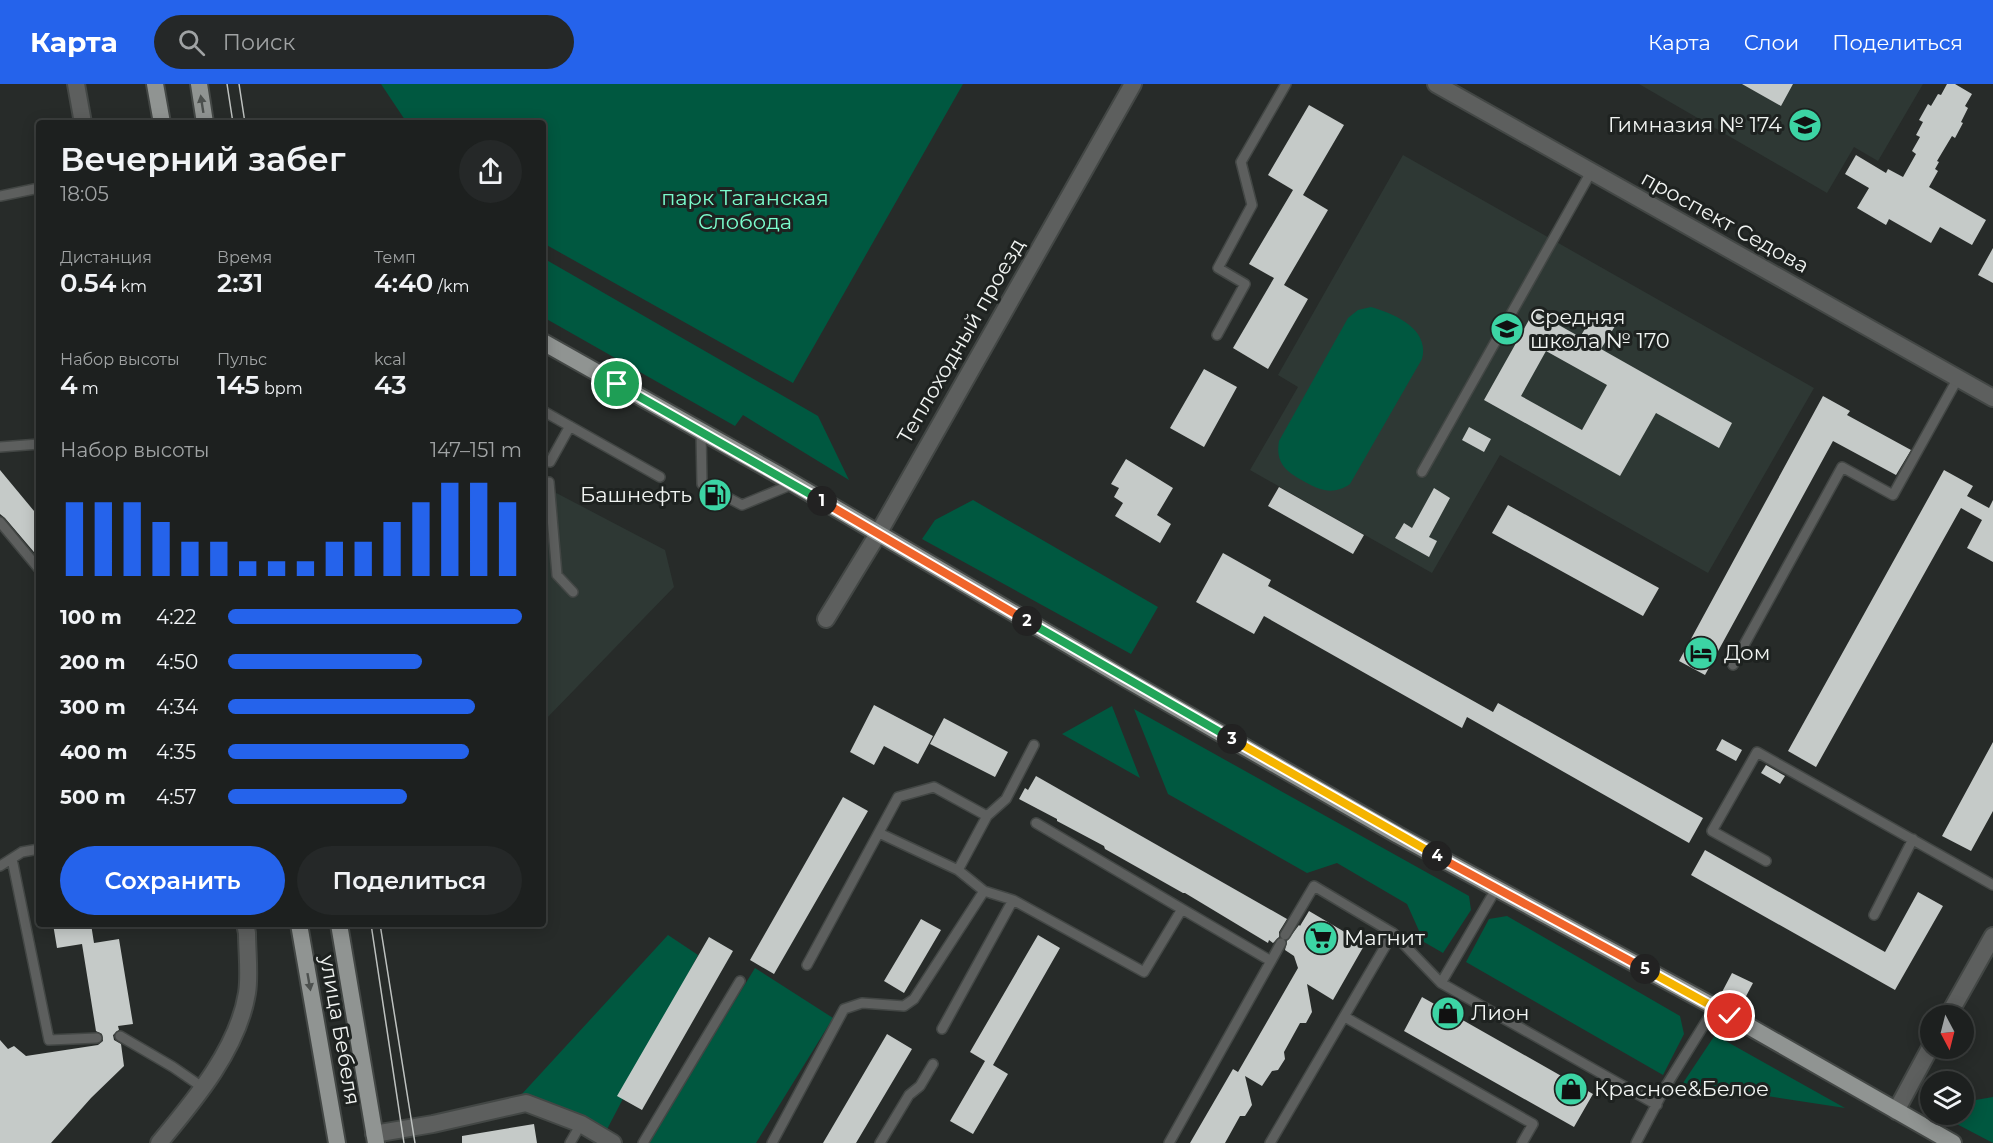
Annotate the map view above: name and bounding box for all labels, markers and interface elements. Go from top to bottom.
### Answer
search box [154,15,574,69]
text: Карта [30,25,118,59]
icon: search [175,26,208,59]
text: Поиск [223,29,295,56]
text: Карта [1648,30,1711,55]
text: Слои [1744,30,1799,55]
text: Поделиться [1832,30,1963,55]
one-way arrow [197,94,206,113]
school or university icon: Гимназия № 174 [1787,107,1823,143]
place label: Гимназия № 174 [1608,112,1782,137]
text: Вечерний забег [60,139,346,179]
button: share [459,140,522,203]
street label: проспект Седова [1637,165,1813,278]
text: 18:05 [60,182,109,206]
park label: парк Таганская Слобода [661,185,829,234]
street label: Теплоходный проезд [892,234,1030,448]
text: Дистанция [60,248,152,267]
text: Время [217,248,272,267]
text: Темп [374,248,416,267]
text: 0.54 [60,267,116,299]
text: 2:31 [217,267,264,299]
text: 4:40 [374,267,433,299]
text: km [116,277,147,296]
text: /km [433,277,469,296]
place label: Средняя школа № 170 [1530,304,1670,353]
school or university icon: Средняя школа № 170 [1489,311,1525,347]
text: Набор высоты [60,350,180,369]
text: Пульс [217,350,267,369]
text: kcal [374,350,406,369]
pin [591,358,642,409]
icon: arrive [600,367,633,400]
text: 4 [60,369,78,401]
text: 145 [217,369,260,401]
text: 43 [374,369,407,401]
text: m [78,379,99,398]
text: bpm [260,379,303,398]
text: Набор высоты [60,438,209,462]
text: 147–151 m [430,438,522,462]
fuel station icon: Башнефть [697,477,733,513]
place label: Башнефть [580,482,692,507]
pin: 1 [807,486,837,516]
text: 1 [819,491,825,510]
text: 100 m [60,605,122,629]
text: 4:22 [156,605,196,629]
pin: 2 [1012,606,1042,636]
text: 2 [1022,611,1032,630]
hotel icon: Дом [1683,635,1719,671]
place label: Дом [1724,640,1770,665]
text: 200 m [60,650,126,674]
text: 4:50 [156,650,198,674]
text: 300 m [60,695,126,719]
text: 4:34 [156,695,198,719]
pin: 3 [1217,724,1247,754]
text: 3 [1227,729,1237,748]
text: 400 m [60,740,128,764]
text: 4:35 [156,740,196,764]
text: 500 m [60,785,126,809]
text: 4:57 [156,785,196,809]
pin: 4 [1422,841,1452,871]
button: Сохранить [60,846,285,915]
button: Поделиться [297,846,522,915]
text: 4 [1431,846,1443,865]
supermarket icon: Магнит [1303,920,1339,956]
place label: Магнит [1344,925,1425,950]
street label: улица Бебеля [315,952,366,1107]
pin: 5 [1630,954,1660,984]
text: 5 [1640,959,1650,978]
one-way arrow [305,972,314,991]
pin [1704,990,1755,1041]
shop icon: Лион [1430,995,1466,1031]
icon: check [1713,999,1746,1032]
place label: Лион [1471,1000,1529,1025]
north arrow [1920,1005,1974,1059]
map controls [1920,1005,1974,1125]
shop icon: Красное&Белое [1553,1071,1589,1107]
button: layers [1920,1071,1974,1125]
place label: Красное&Белое [1594,1076,1769,1101]

